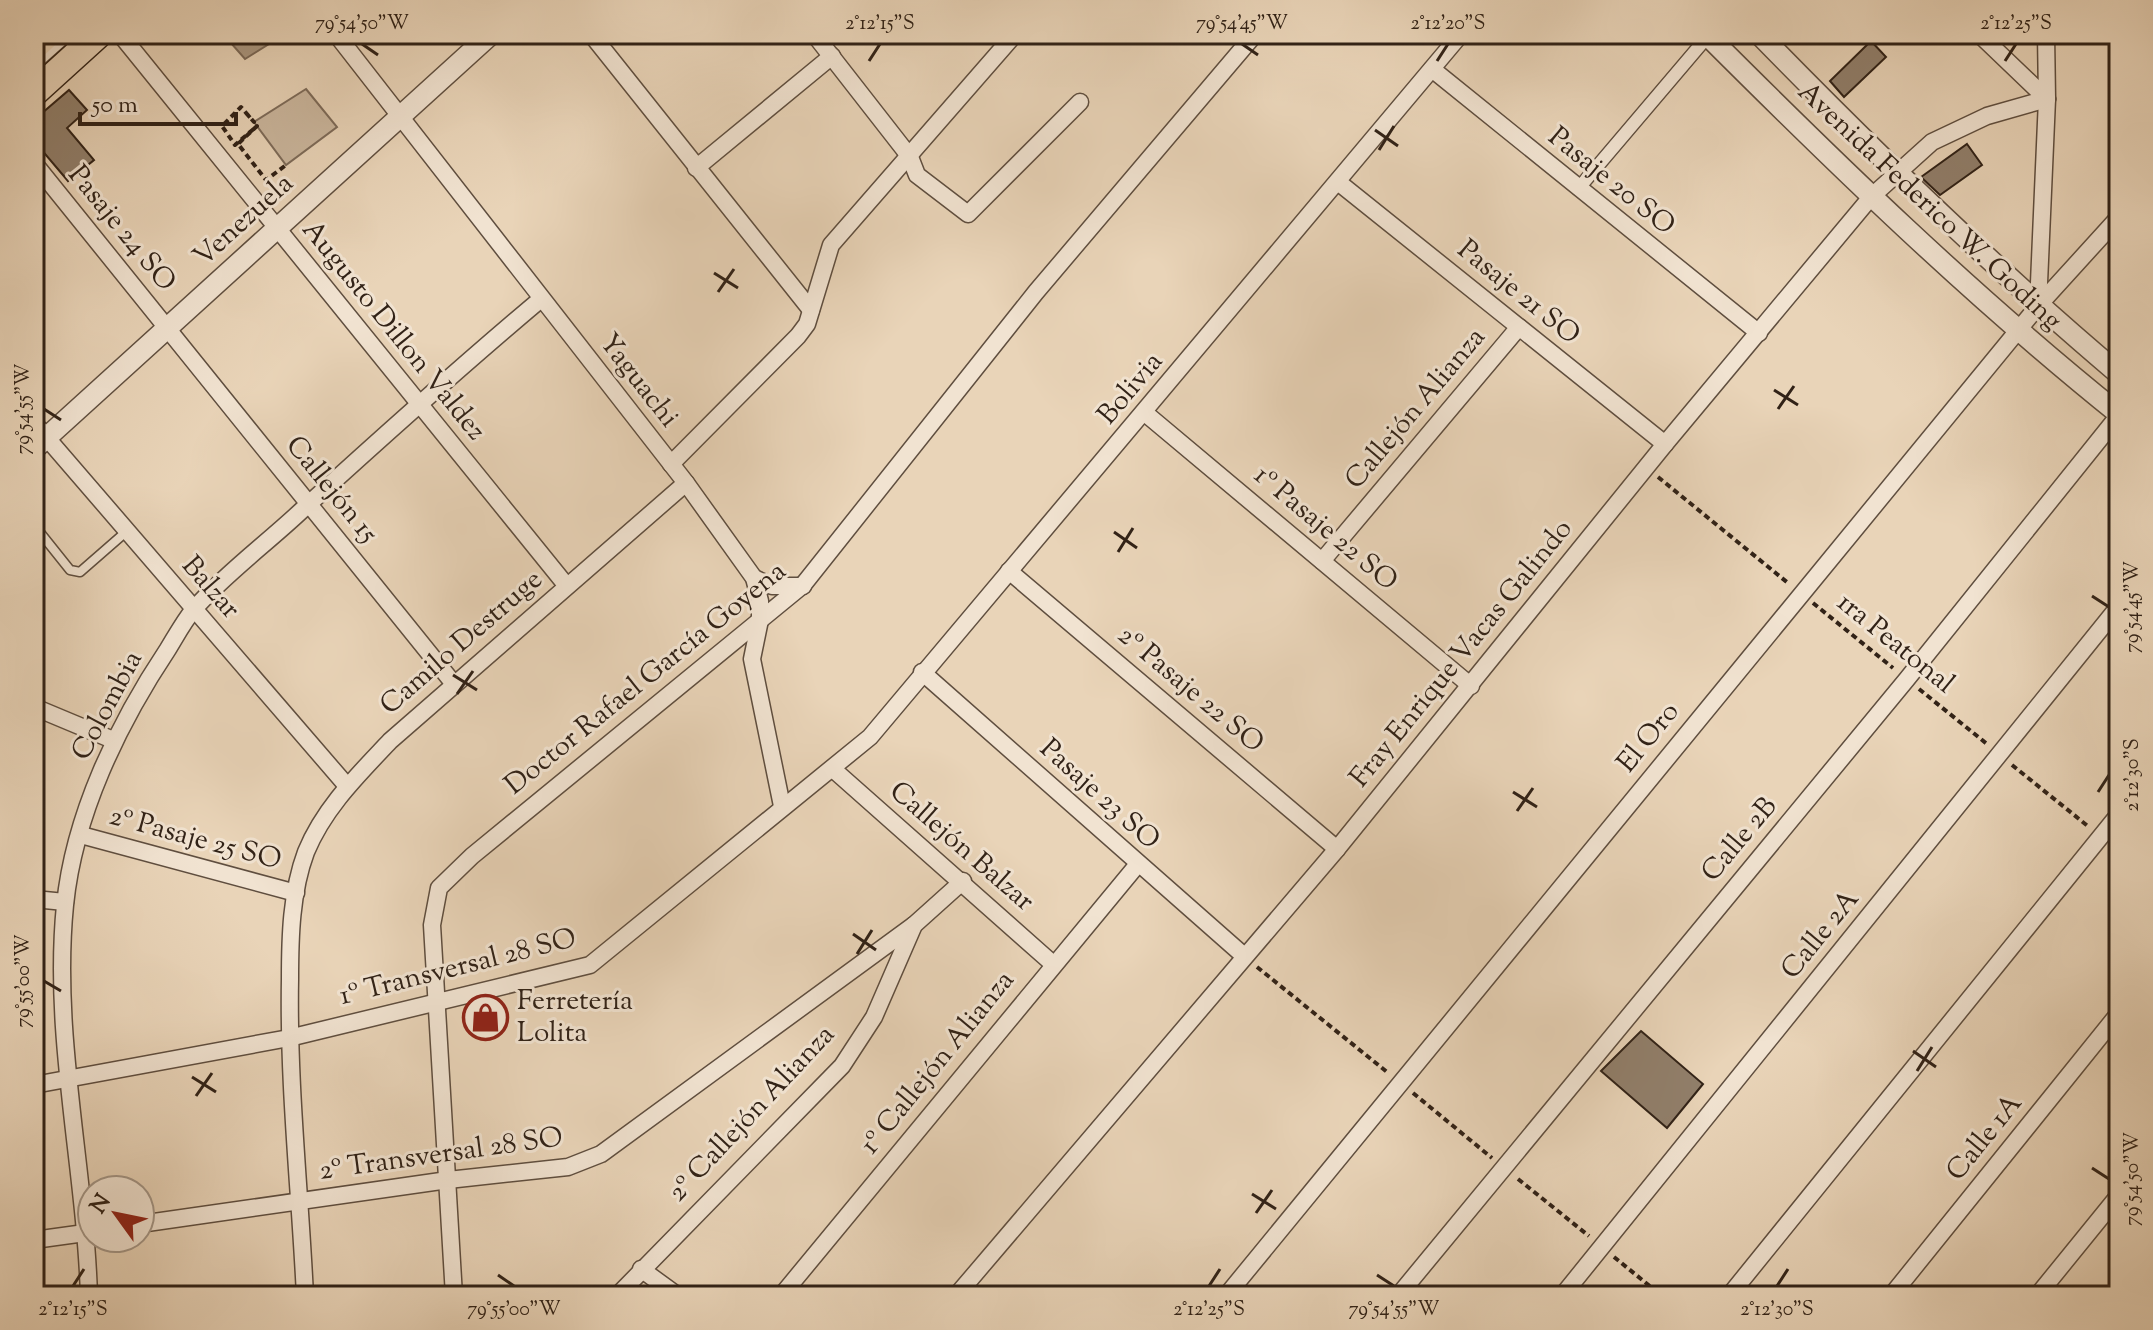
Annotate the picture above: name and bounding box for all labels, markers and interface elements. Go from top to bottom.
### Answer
text: 79°54'50"W [315,10,409,39]
text: 2°12'15"S [845,10,915,39]
text: 79°54'45"W [1196,10,1288,39]
text: 2°12'20"S [1411,10,1485,39]
text: 2°12'25"S [1980,10,2052,39]
street label: Avenida Federico W. Goding [1788,73,2070,341]
scale bar [80,76,236,126]
text: 50 m [90,89,138,123]
street label: Pasaje 20 SO [1539,118,1683,246]
street label: Pasaje 24 SO [57,157,185,301]
street label: Venezuela [185,165,303,277]
street label: Augusto Dillon Valdez [291,212,495,450]
street label: Pasaje 21 SO [1448,231,1588,355]
street label: Callejón Alianza [1336,319,1496,499]
street label: Yaguachi [588,325,688,437]
street label: Bolivia [1089,344,1173,434]
text: 79°54'55"W [10,364,39,454]
street label: Callejón 15 [275,428,387,553]
street label: 1º Pasaje 22 SO [1244,457,1406,601]
street label: Fray Enrique Vacas Galindo [1341,511,1583,797]
street label: Balzar [171,548,249,629]
street label: Doctor Rafael García Goyena [497,553,795,805]
street label: Camilo Destruge [372,561,552,725]
text: 79°54'45"W [2119,561,2148,653]
street label: 1ra Peatonal [1827,584,1963,704]
street label: 2º Pasaje 22 SO [1108,617,1272,763]
street label: Colombia [62,644,154,768]
street label: El Oro [1608,694,1690,782]
street label: Pasaje 23 SO [1030,730,1168,860]
text: 2°12'30"S [2119,738,2148,812]
street label: Callejón Balzar [880,773,1043,922]
street label: Calle 2B [1692,789,1788,891]
street label: 2º Pasaje 25 SO [105,797,285,881]
street label: Calle 2A [1772,881,1870,988]
street label: 1º Transversal 28 SO [335,919,581,1017]
text: 79°55'00"W [10,934,39,1028]
street label: 1º Callejón Alianza [851,963,1025,1163]
place label: Ferretería Lolita [517,982,633,1054]
shop icon: Ferretería Lolita [462,994,510,1042]
street label: 2º Callejón Alianza [659,1017,845,1211]
street label: Calle 1A [1937,1086,2033,1190]
street label: 2º Transversal 28 SO [317,1118,565,1192]
text: 79°54'50"W [2119,1132,2148,1226]
north arrow [76,1174,156,1254]
text: N [84,1188,120,1221]
text: 2°12'15"S [38,1296,108,1325]
text: 79°55'00"W [467,1296,561,1325]
text: 2°12'25"S [1173,1296,1245,1325]
text: 79°54'55"W [1349,1296,1439,1325]
text: 2°12'30"S [1740,1296,1814,1325]

